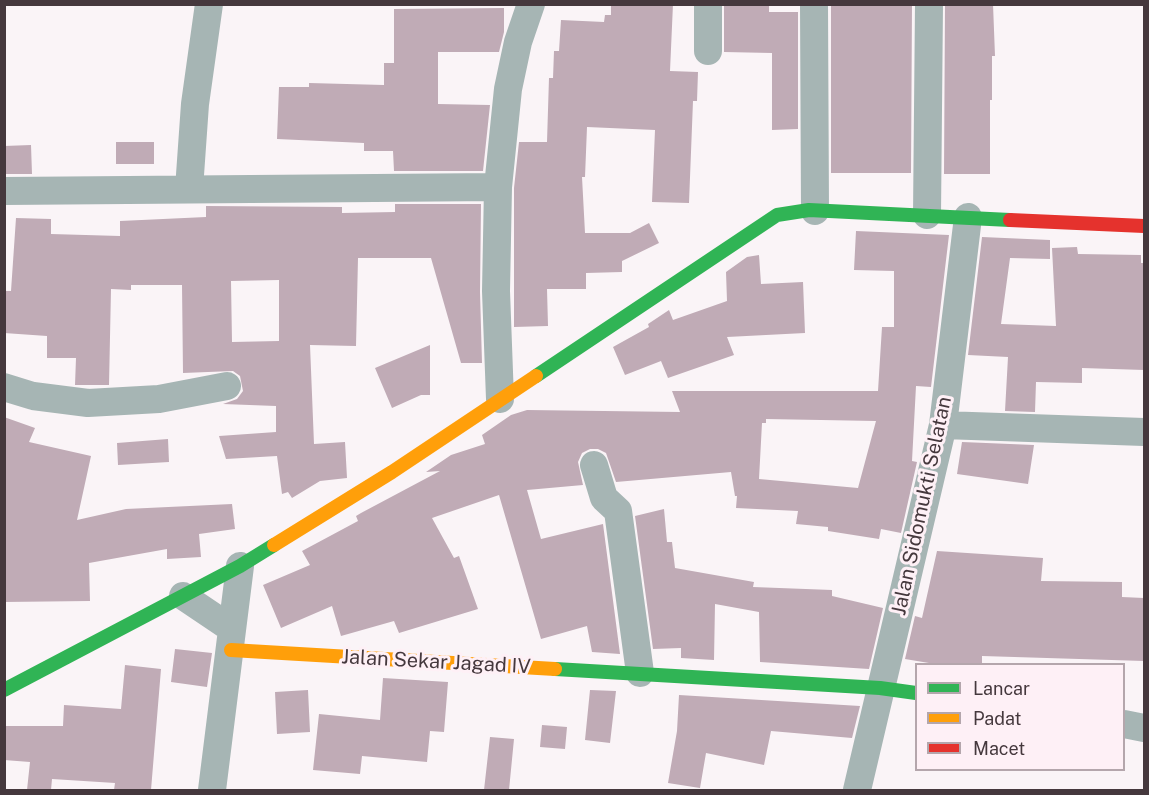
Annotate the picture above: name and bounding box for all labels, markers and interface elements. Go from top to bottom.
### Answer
street label: Jalan Sidomukti Selatan [887,394,957,618]
street label: Jalan Sekar Jagad IV [341,645,531,679]
legend [915,663,1125,771]
text: Lancar [973,678,1030,699]
text: Padat [973,708,1022,729]
text: Macet [973,738,1025,759]

